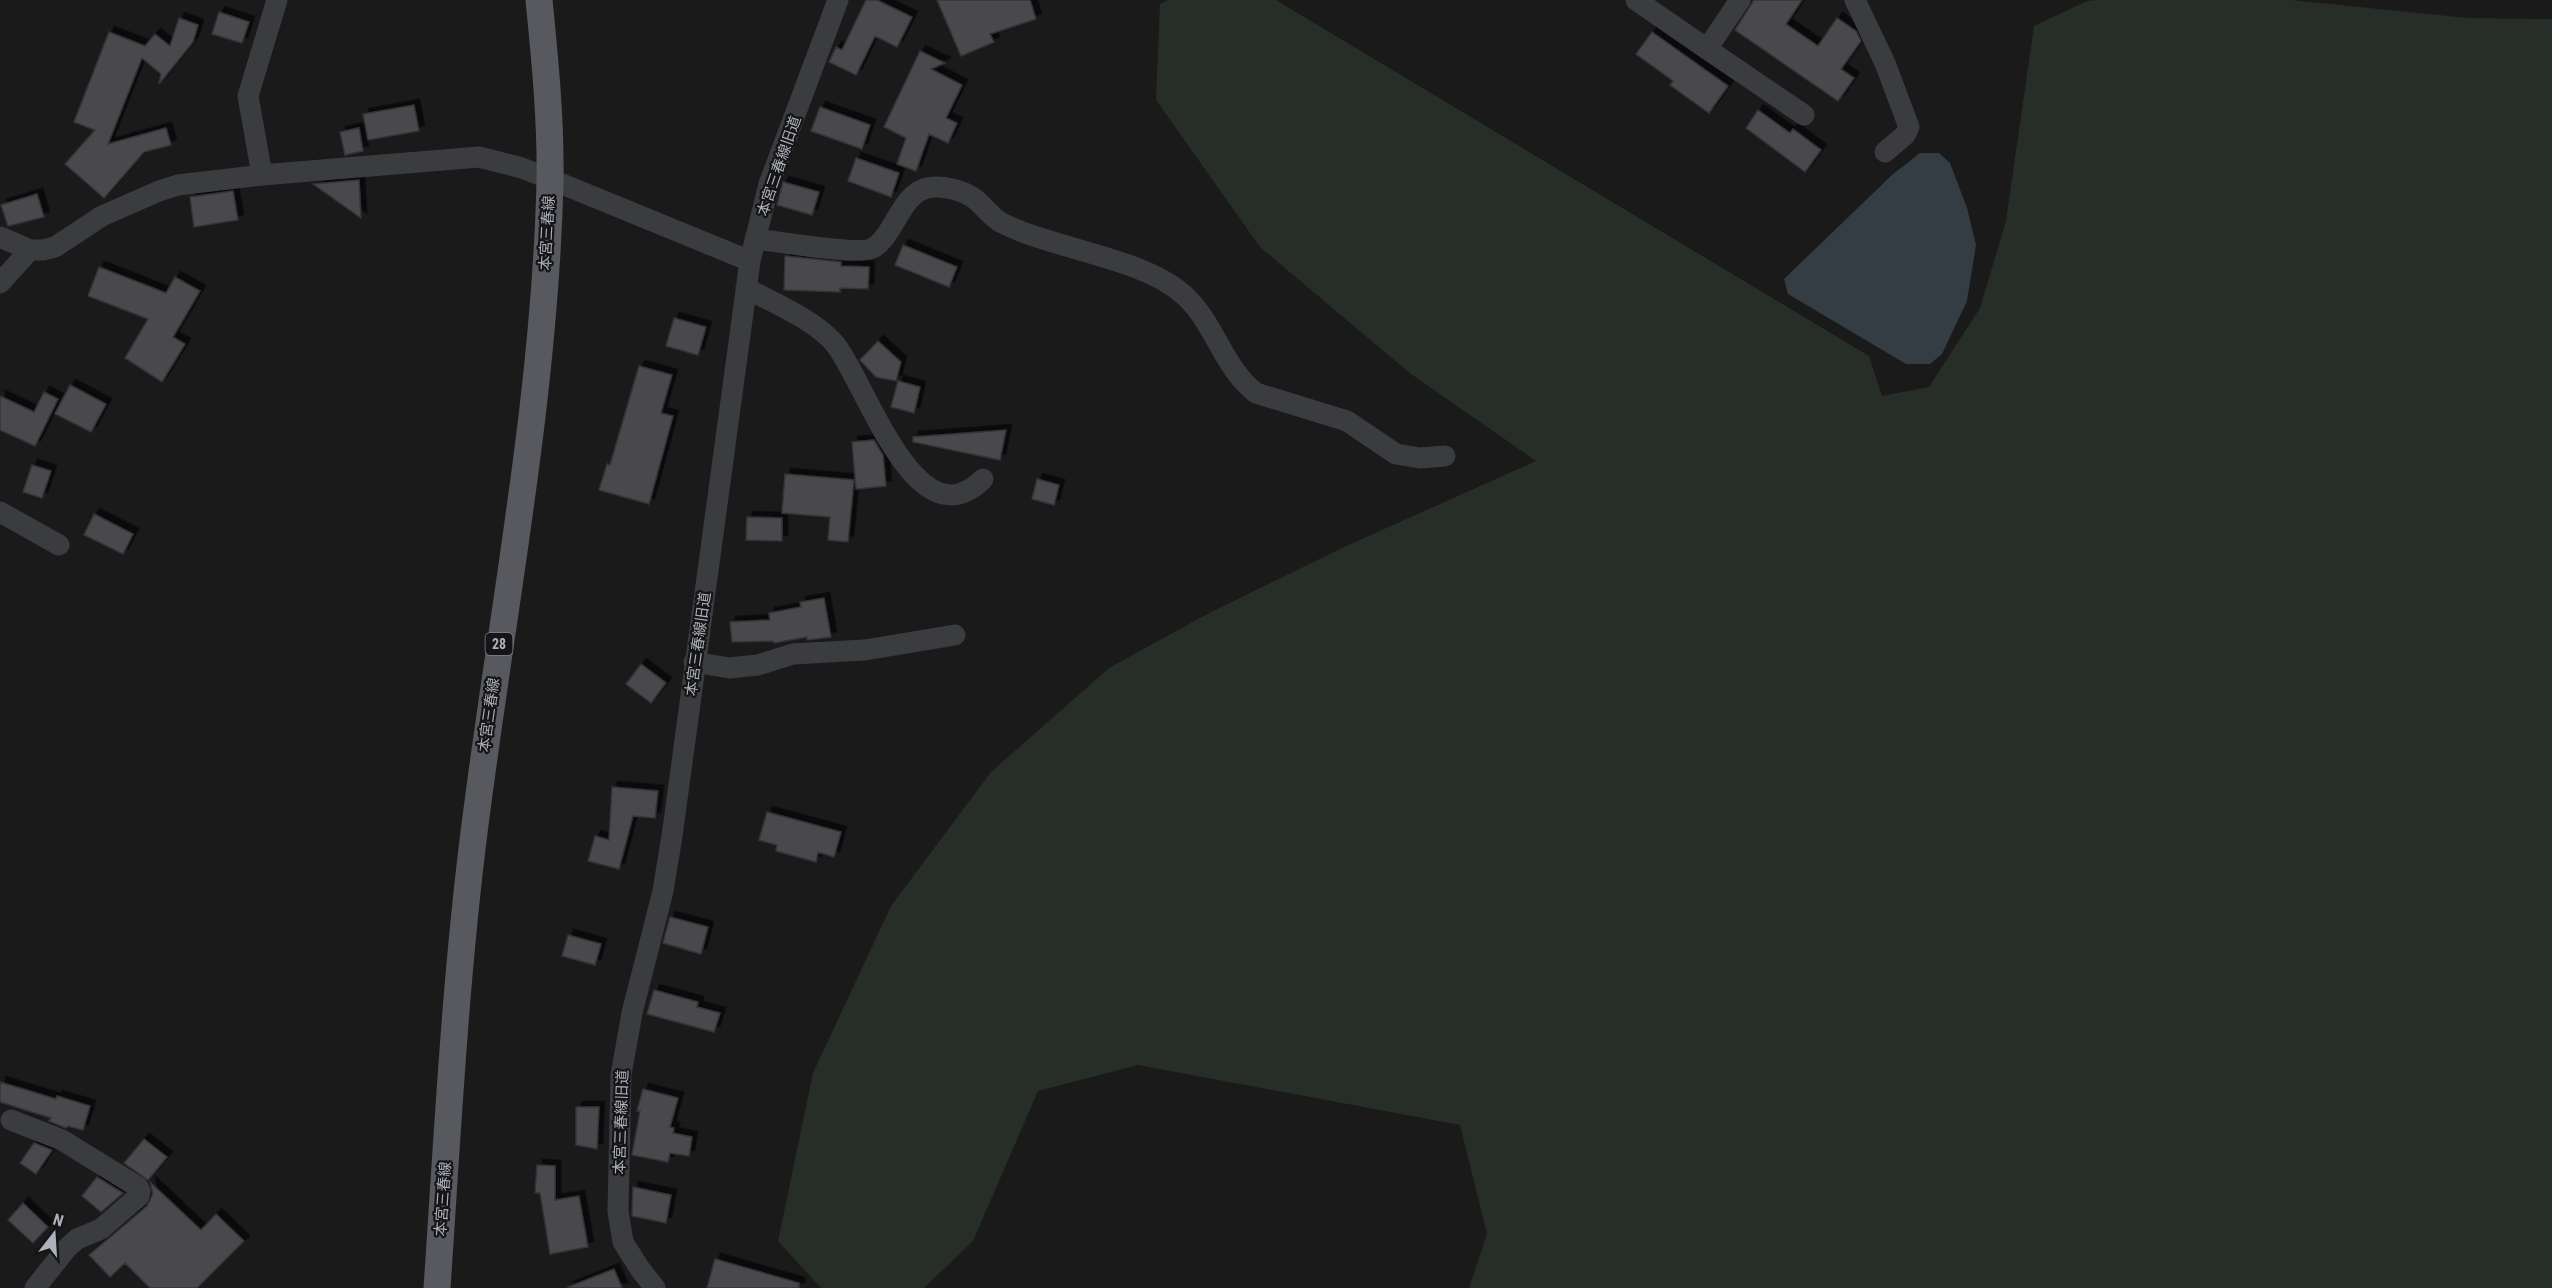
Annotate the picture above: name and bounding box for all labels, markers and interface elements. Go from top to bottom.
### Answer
street label: 本宮三春線旧道 [753,113,805,219]
street label: 本宮三春線 [536,195,558,271]
street label: 本宮三春線旧道 [682,591,714,697]
road number: 28 [486,633,512,655]
street label: 本宮三春線 [475,677,503,753]
street label: 本宮三春線旧道 [610,1069,632,1175]
street label: 本宮三春線 [431,1161,455,1237]
north arrow [24,1204,84,1264]
text: N [51,1210,66,1231]

